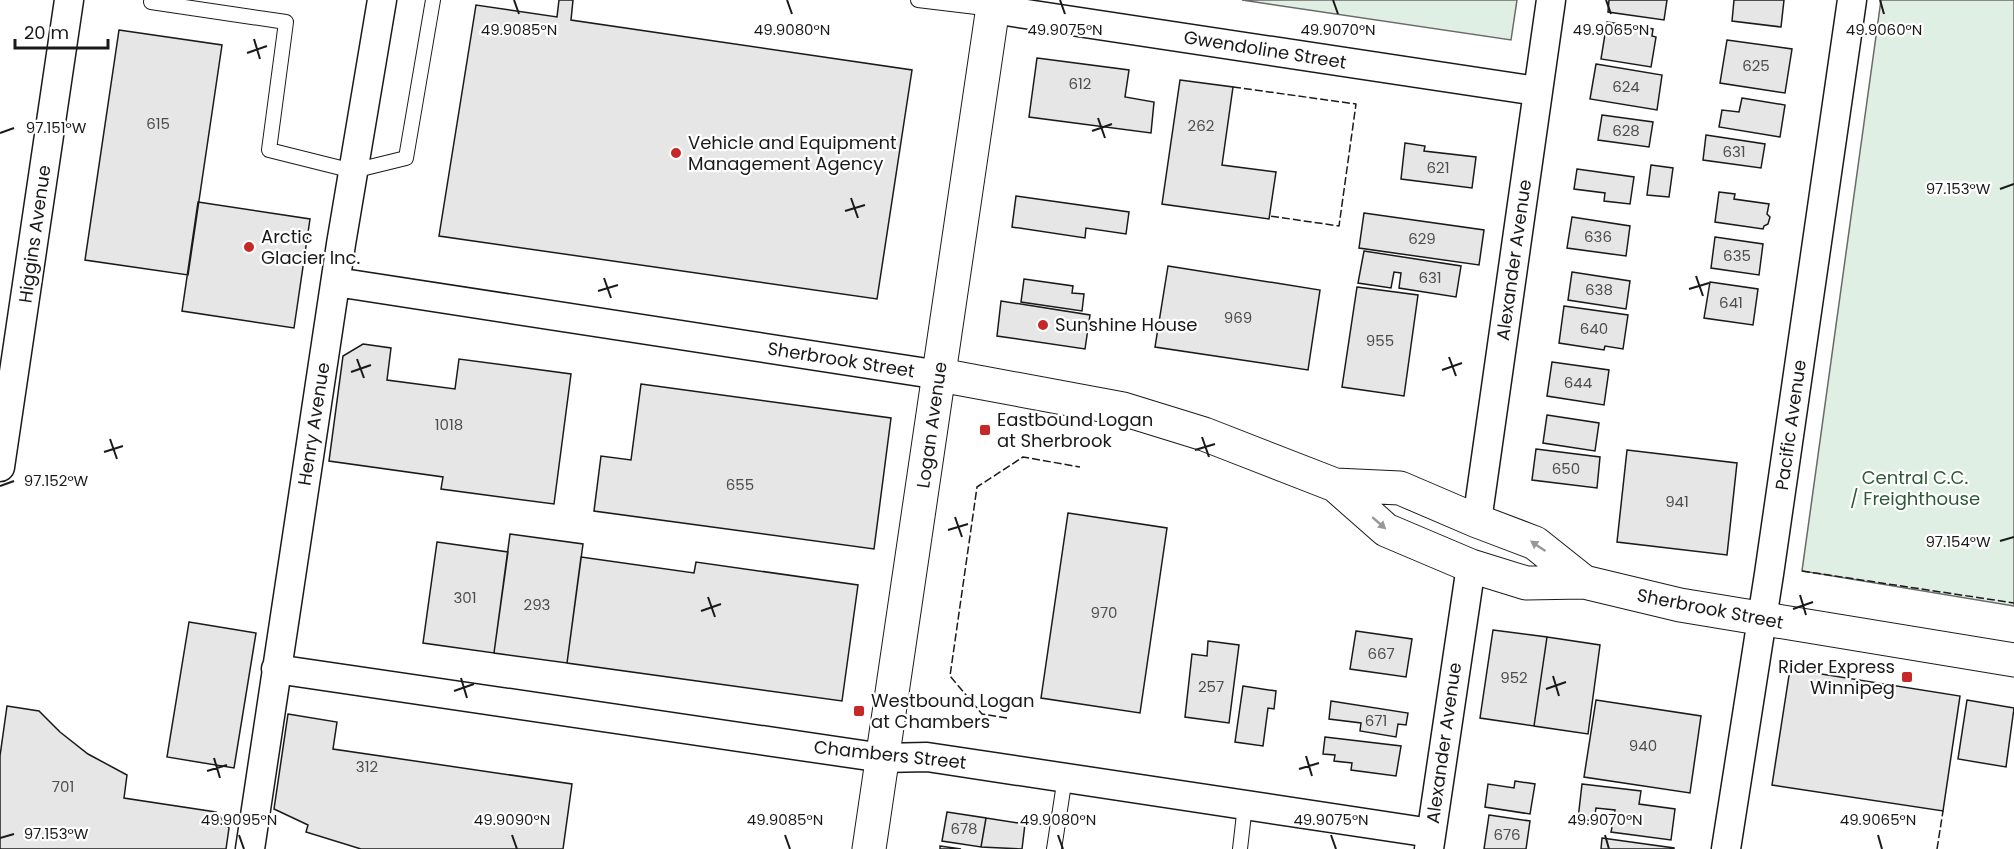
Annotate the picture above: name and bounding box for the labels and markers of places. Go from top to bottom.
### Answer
place label: Vehicle and Equipment Management Agency [688,130,897,176]
marker: Vehicle and Equipment Management Agency [669,146,683,160]
place label: Arctic Glacier Inc. [261,224,360,270]
marker: Arctic Glacier Inc. [242,240,256,254]
place label: Sunshine House [1055,312,1198,337]
marker: Sunshine House [1036,318,1050,332]
place label: Eastbound Logan at Sherbrook [997,407,1153,453]
marker: Eastbound Logan at Sherbrook [978,423,992,437]
place label: Rider Express Winnipeg [1778,654,1895,700]
marker: Rider Express Winnipeg [1900,670,1914,684]
place label: Westbound Logan at Chambers [871,688,1035,734]
marker: Westbound Logan at Chambers [852,704,866,718]

